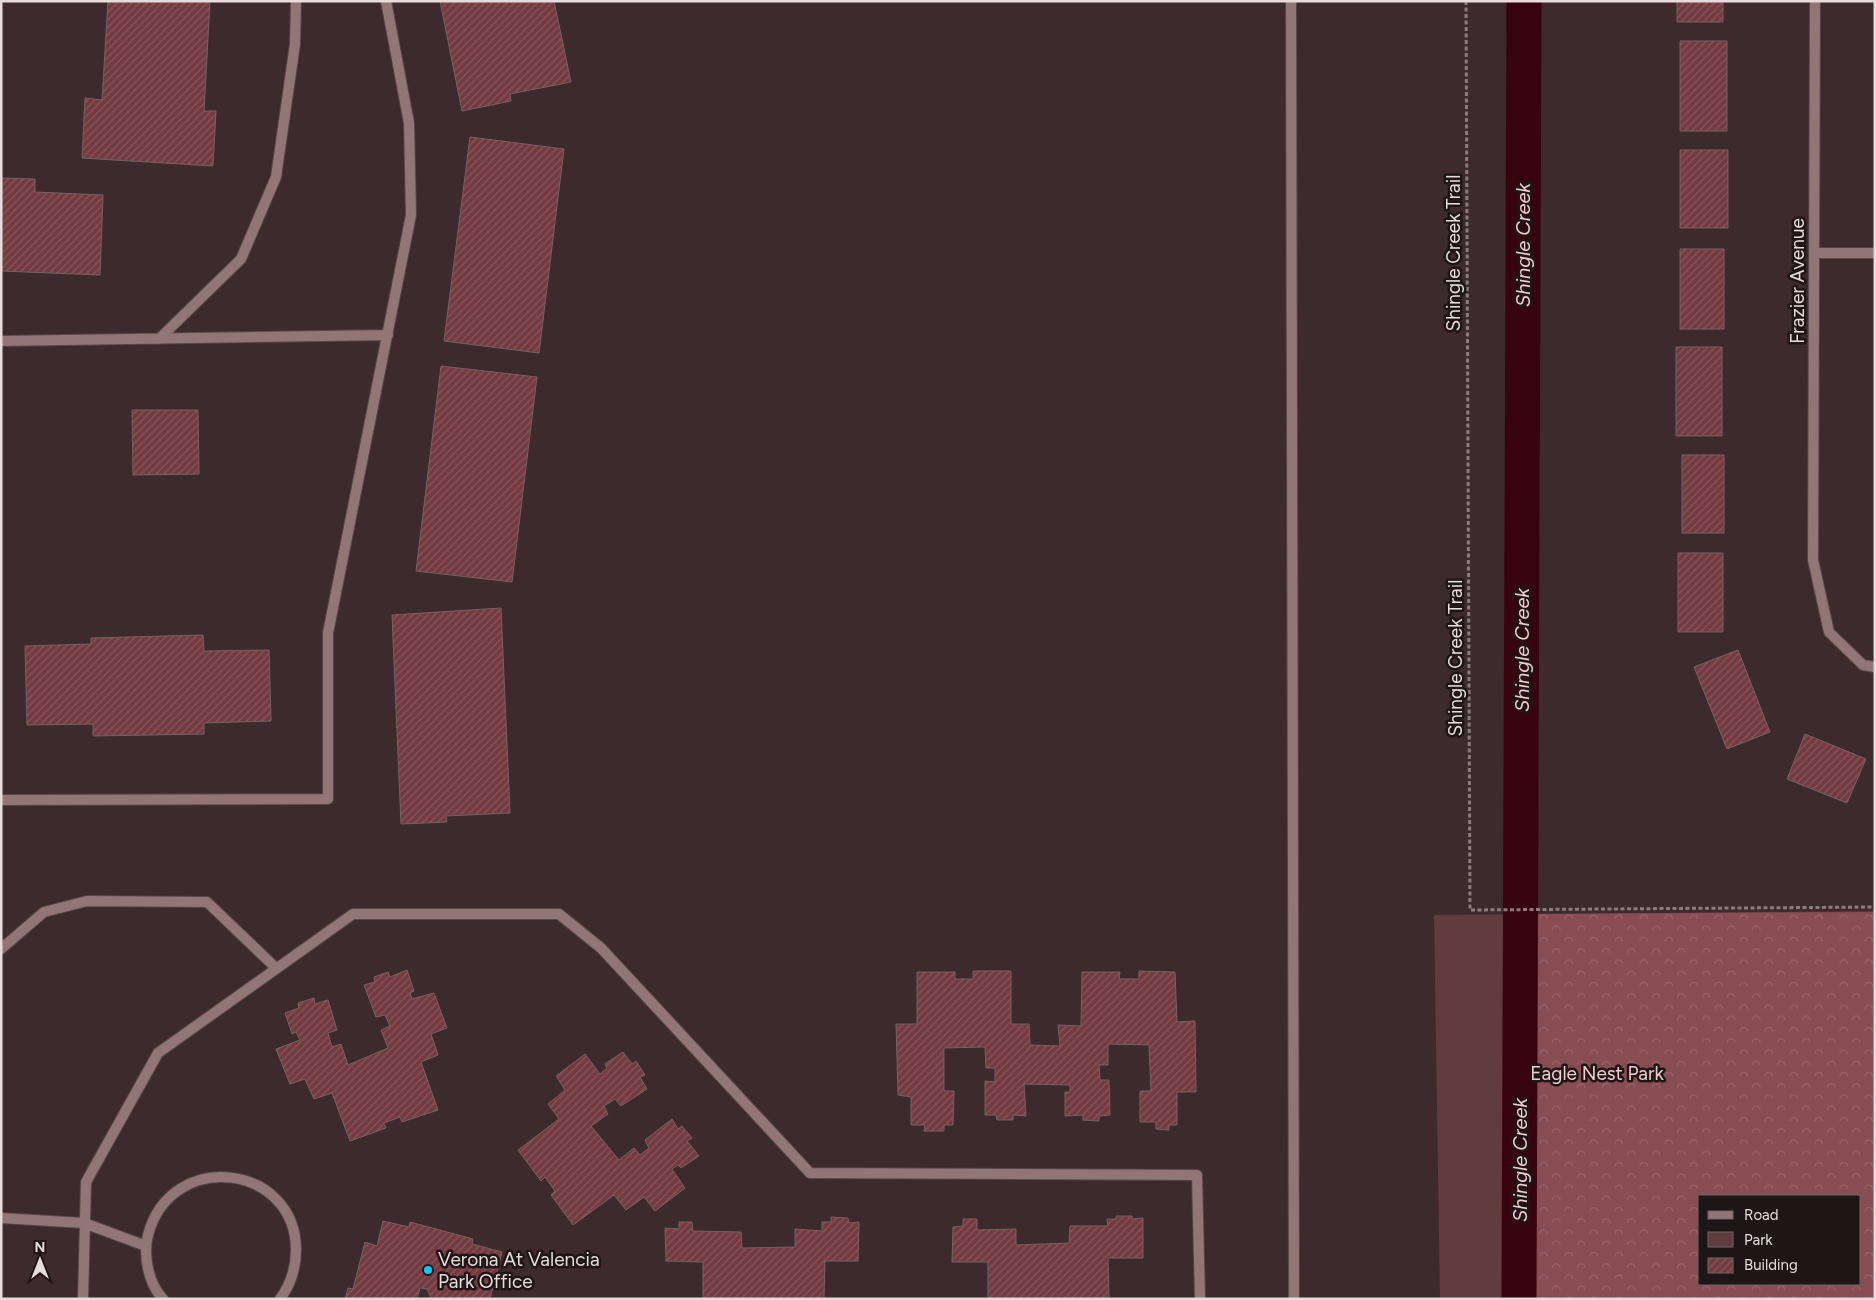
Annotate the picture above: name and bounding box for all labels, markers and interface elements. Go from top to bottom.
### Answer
street label: Shingle Creek Trail [1442,175,1465,331]
water label: Shingle Creek [1511,182,1535,307]
street label: Frazier Avenue [1786,218,1809,344]
street label: Shingle Creek Trail [1444,580,1467,736]
water label: Shingle Creek [1510,587,1534,712]
park label: Eagle Nest Park [1530,1062,1664,1085]
water label: Shingle Creek [1508,1097,1532,1222]
legend [1698,1195,1861,1285]
text: Road [1744,1206,1779,1224]
text: Park [1744,1231,1773,1249]
north arrow [15,1235,65,1285]
text: N [35,1239,45,1256]
place label: Verona At Valencia Park Office [438,1248,600,1293]
text: Building [1744,1256,1798,1274]
marker: Verona At Valencia Park Office [422,1264,434,1276]

